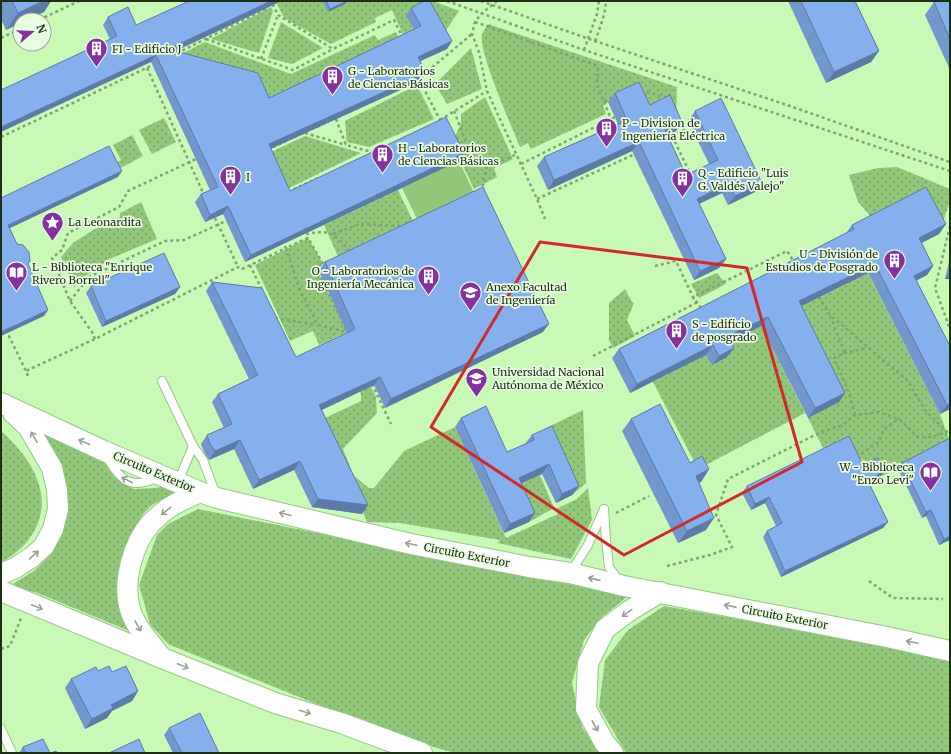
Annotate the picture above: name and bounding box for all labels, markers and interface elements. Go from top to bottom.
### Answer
north arrow [12,12,52,52]
text: N [33,22,50,35]
building icon: FI - Edificio J [83,36,109,69]
place label: FI - Edificio J [112,42,182,56]
building icon: G - Laboratorios de Ciencias Básicas [320,64,346,97]
place label: G - Laboratorios de Ciencias Básicas [348,64,449,91]
building icon: P - Division de Ingeniería Eléctrica [594,116,620,149]
place label: P - Division de Ingeniería Eléctrica [622,116,725,143]
building icon: H - Laboratorios de Ciencias Básicas [370,141,396,174]
place label: H - Laboratorios de Ciencias Básicas [398,141,499,168]
building icon: I [217,164,243,197]
building icon: Q - Edificio "Luis G. Valdés Valejo" [669,166,695,199]
place label: Q - Edificio "Luis G. Valdés Valejo" [698,166,788,193]
place label: I [246,170,250,184]
place icon: La Leonardita [40,209,66,242]
place label: La Leonardita [68,215,141,229]
place label: U - División de Estudios de Posgrado [765,247,879,274]
building icon: U - División de Estudios de Posgrado [881,247,907,280]
library icon: L - Biblioteca "Enrique Rivero Borrell" [4,260,30,293]
place label: L - Biblioteca "Enrique Rivero Borrell" [32,260,152,287]
place label: O - Laboratorios de Ingeniería Mecánica [307,264,414,291]
building icon: O - Laboratorios de Ingeniería Mecánica [416,264,442,297]
school or university icon: Anexo Facultad de Ingeniería [457,280,483,313]
place label: Anexo Facultad de Ingeniería [485,280,567,307]
building icon: S - Edificio de posgrado [663,317,689,350]
place label: S - Edificio de posgrado [692,317,757,344]
school or university icon: Universidad Nacional Autónoma de México [463,365,489,398]
place label: Universidad Nacional Autónoma de México [491,365,605,392]
one-way arrow [29,431,37,443]
one-way arrow [78,438,90,445]
street label: Circuito Exterior [111,448,197,496]
place label: W - Biblioteca "Enzo Levi" [838,460,914,487]
library icon: W - Biblioteca "Enzo Levi" [917,460,943,493]
one-way arrow [121,475,133,483]
one-way arrow [160,506,171,515]
one-way arrow [279,510,292,517]
one-way arrow [405,540,418,548]
street label: Circuito Exterior [423,540,511,570]
one-way arrow [29,550,40,559]
one-way arrow [588,575,601,583]
one-way arrow [723,602,736,610]
street label: Circuito Exterior [741,602,829,632]
one-way arrow [30,603,42,611]
one-way arrow [621,609,632,617]
one-way arrow [135,620,143,632]
one-way arrow [906,638,919,646]
one-way arrow [177,663,189,671]
one-way arrow [298,709,311,716]
one-way arrow [592,720,599,732]

